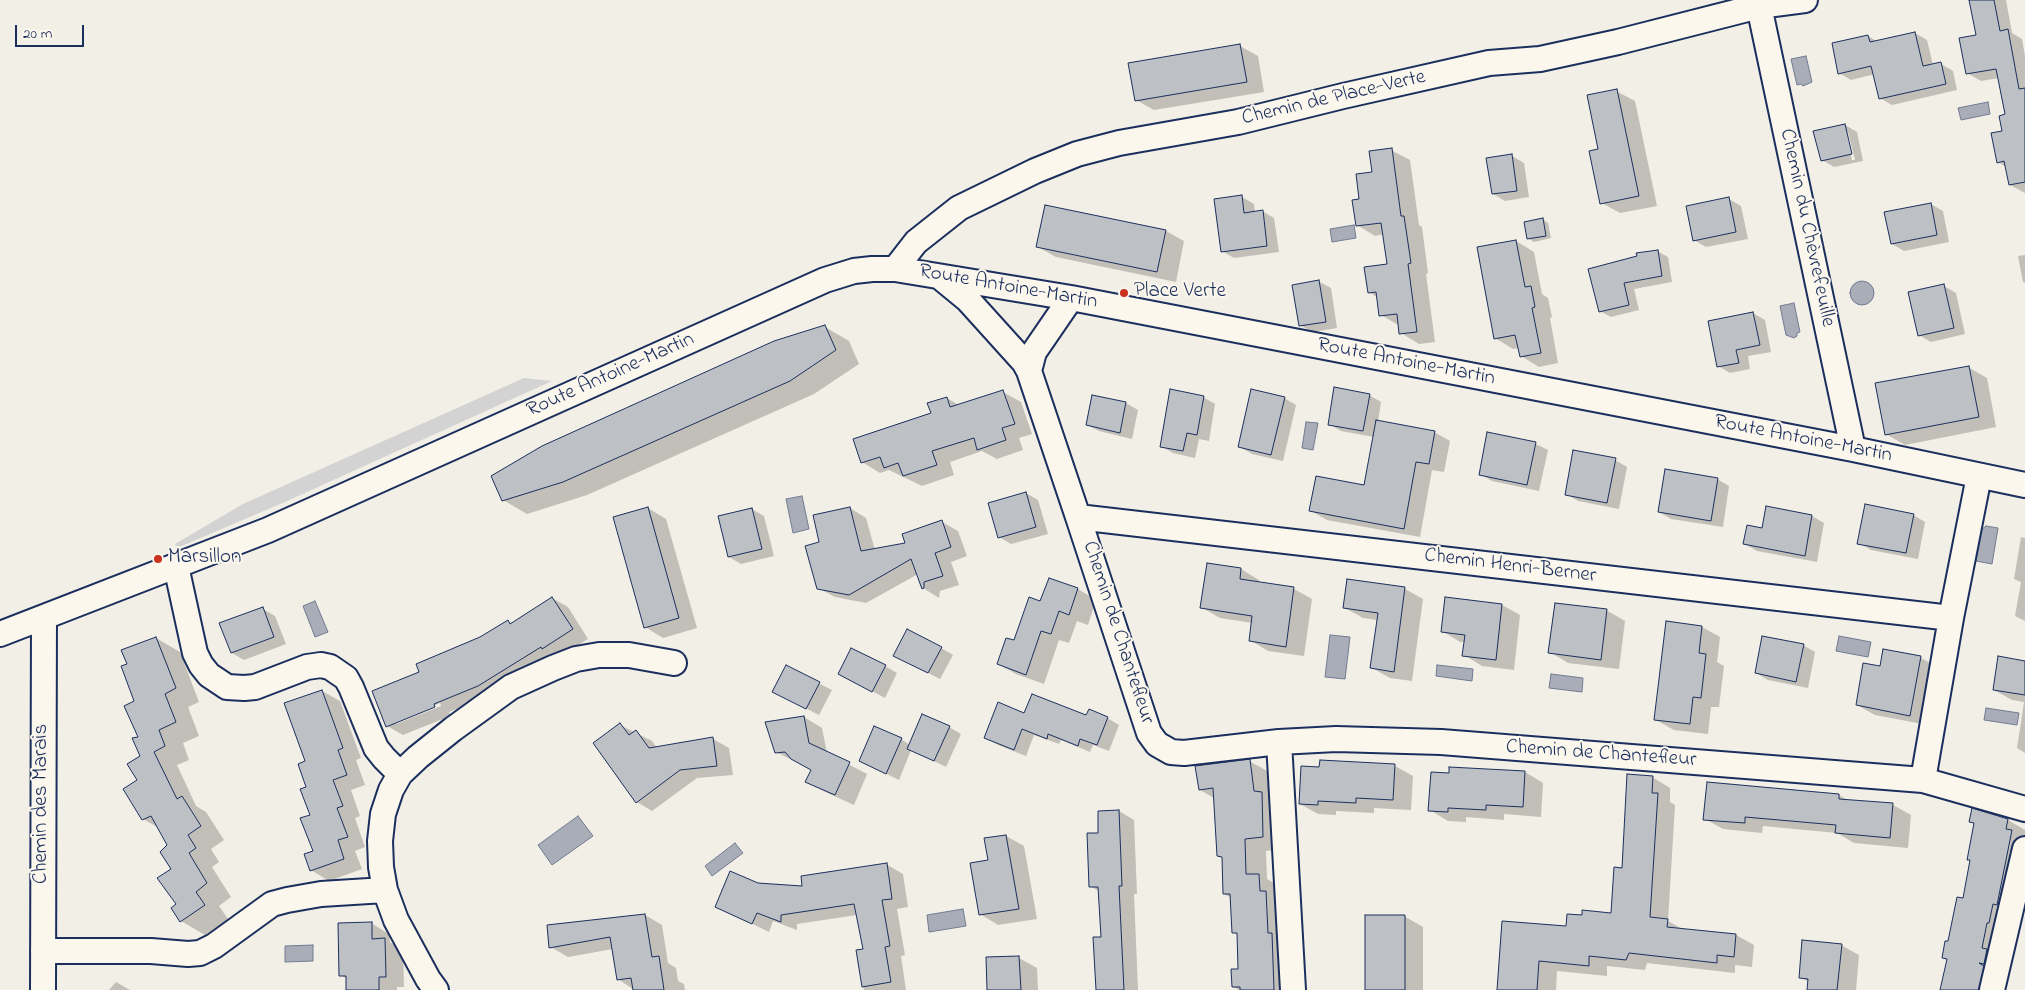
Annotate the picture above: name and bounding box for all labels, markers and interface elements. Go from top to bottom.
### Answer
scale bar [18,15,86,47]
text: 20 m [23,23,52,45]
street label: Chemin de Place-Verte [1240,66,1428,132]
street label: Chemin du Chèvrefeuille [1773,127,1839,329]
street label: Route Antoine-Martin [917,260,1099,316]
place label: Place Verte [1134,280,1226,306]
marker: Place Verte [1118,287,1130,299]
street label: Route Antoine-Martin [523,328,699,424]
street label: Route Antoine-Martin [1315,333,1497,393]
street label: Route Antoine-Martin [1712,410,1894,470]
street label: Chemin de Chantefleur [1075,538,1159,728]
street label: Chemin Henri-Berner [1423,544,1597,590]
place label: Marsillon [168,546,241,572]
marker: Marsillon [152,553,164,565]
street label: Chemin des Marais [30,724,56,884]
street label: Chemin de Chantefleur [1505,736,1697,774]

